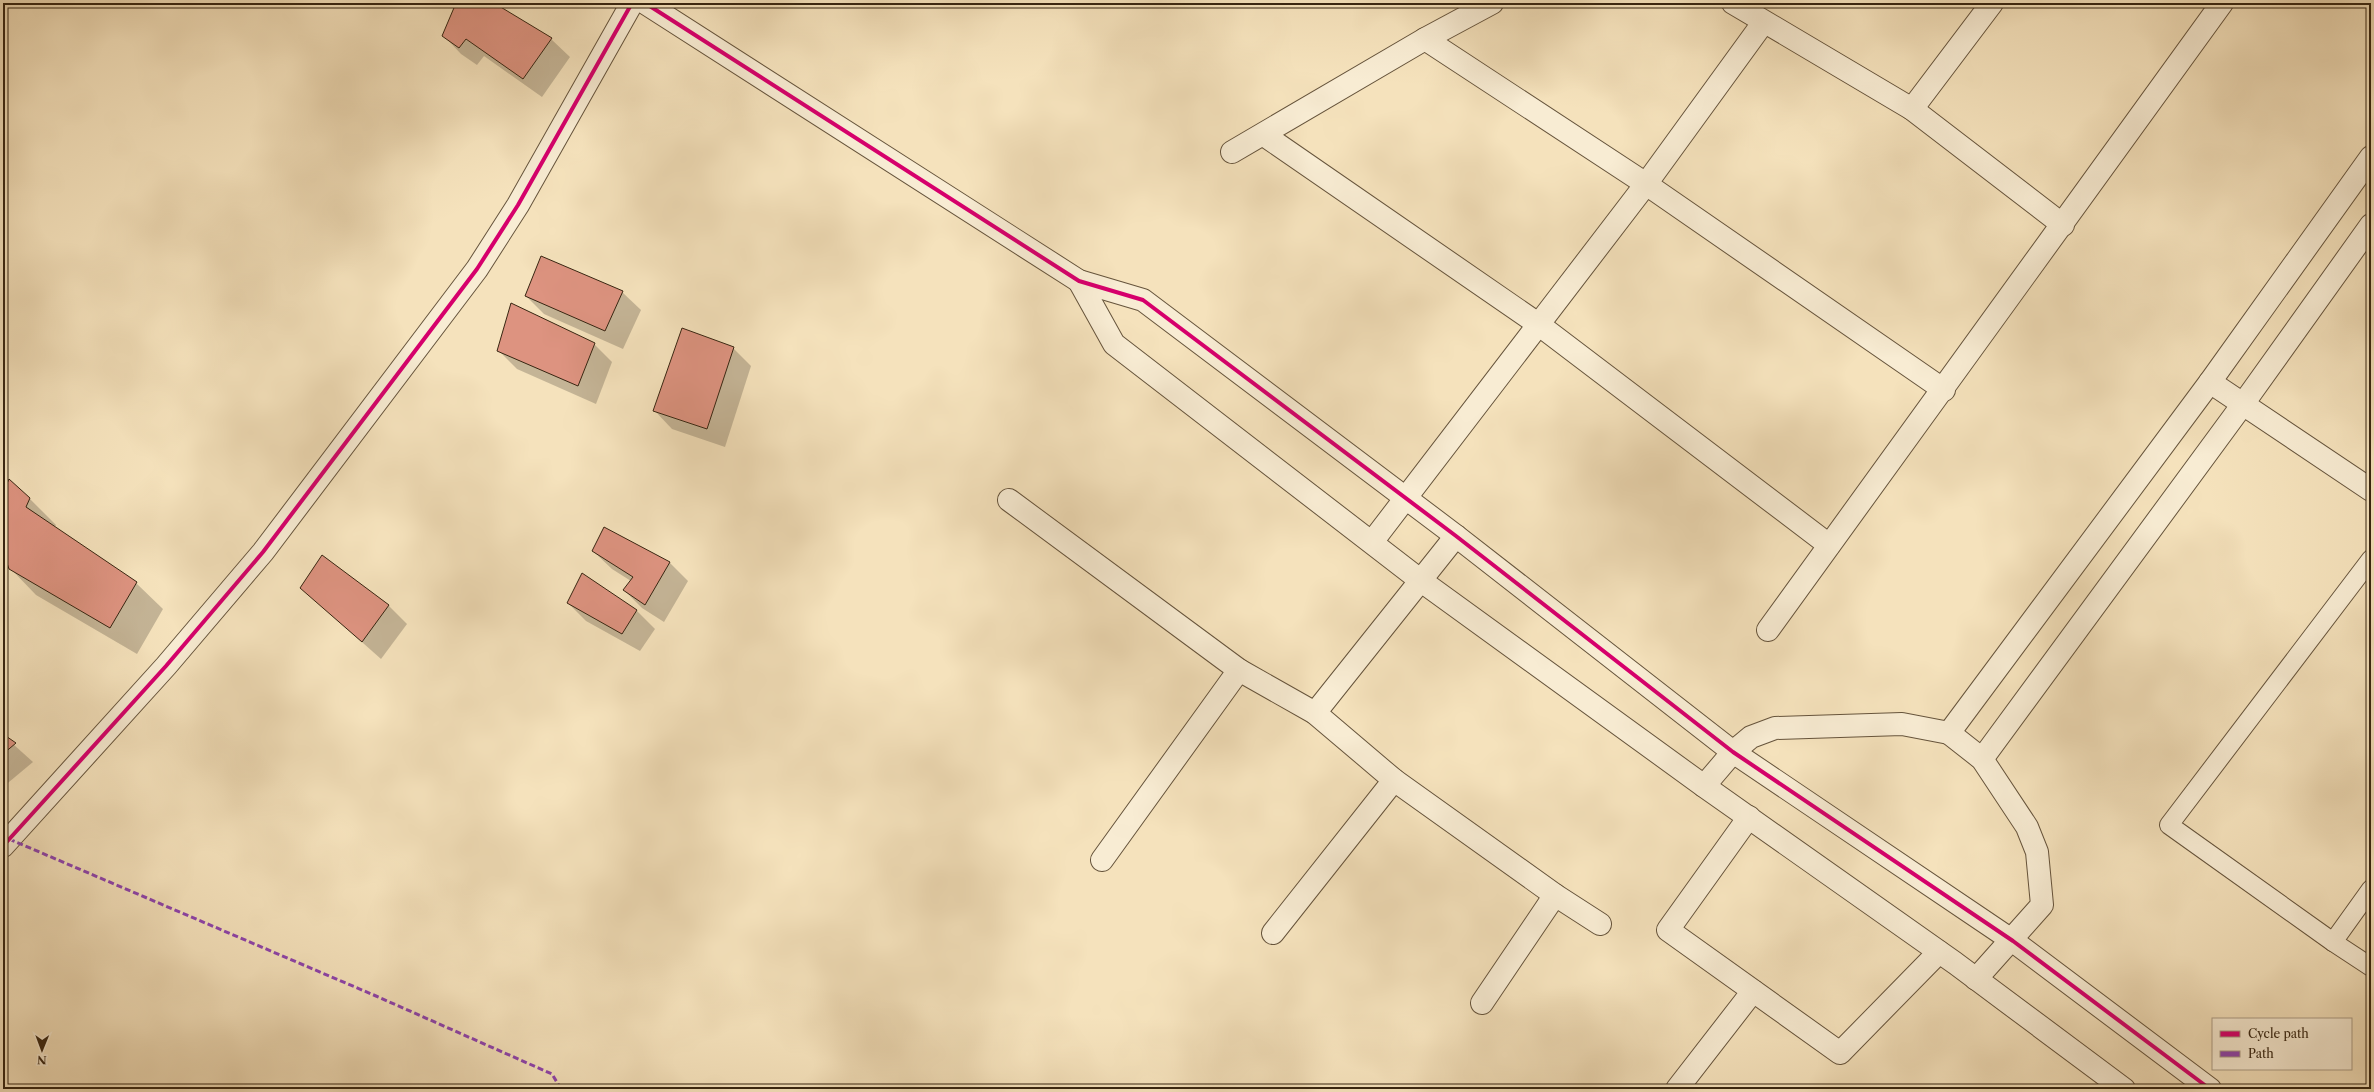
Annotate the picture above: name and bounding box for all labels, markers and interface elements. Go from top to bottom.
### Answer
legend [2212,1018,2352,1070]
text: Cycle path [2248,1026,2309,1041]
north arrow [22,1030,62,1070]
text: Path [2248,1046,2274,1061]
text: N [36,1053,47,1067]

